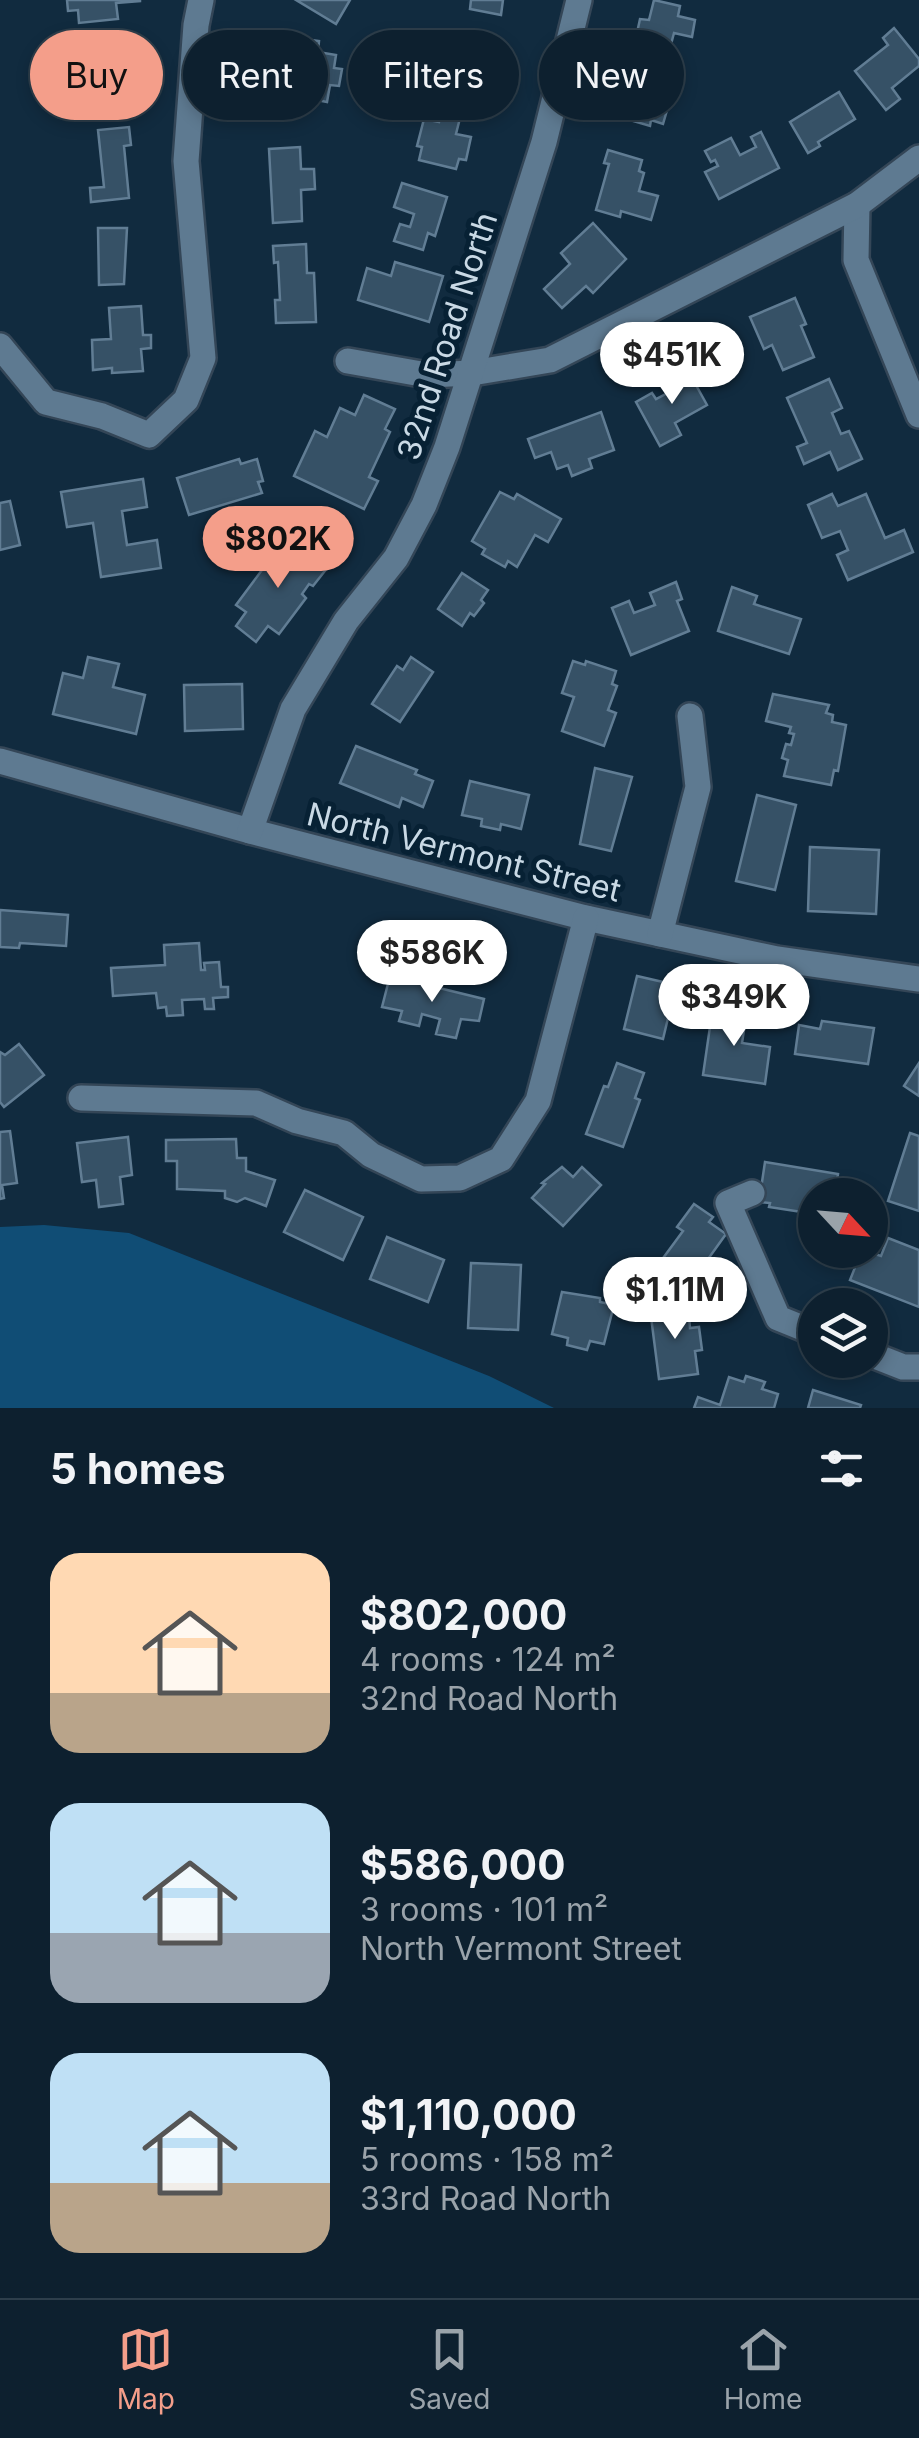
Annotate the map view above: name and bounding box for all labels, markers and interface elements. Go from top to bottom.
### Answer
chip: Buy [30,30,163,120]
chip: Rent [183,30,328,120]
chip: Filters [348,30,519,120]
chip: New [539,30,684,120]
street label: 32nd Road North [389,207,505,465]
pin: $451K [602,322,742,407]
text: $451K [622,335,722,374]
pin: $802K [208,506,348,591]
text: $802K [225,519,331,558]
street label: North Vermont Street [303,794,625,910]
pin: $586K [362,920,502,1005]
text: $586K [379,933,485,972]
pin: $349K [664,964,804,1049]
text: $349K [680,977,788,1016]
north arrow [798,1178,888,1268]
map controls [798,1178,888,1378]
pin: $1.11M [594,1257,756,1342]
text: $1.11M [625,1270,725,1309]
button: layers [798,1288,888,1378]
icon: filters [814,1441,869,1496]
text: 5 homes [50,1443,226,1494]
text: $802,000 [360,1589,567,1640]
icon: home [130,1593,250,1713]
text: 4 rooms · 124 m² [360,1640,616,1679]
text: 32nd Road North [360,1679,618,1718]
text: $586,000 [360,1839,565,1890]
icon: home [130,1843,250,1963]
text: 3 rooms · 101 m² [360,1890,608,1929]
text: North Vermont Street [360,1929,682,1968]
text: $1,110,000 [360,2089,577,2140]
icon: home [130,2093,250,2213]
text: 5 rooms · 158 m² [360,2140,614,2179]
text: 33rd Road North [360,2179,611,2218]
tab: Map [117,2322,175,2416]
tab: Saved [408,2322,490,2416]
tab: Home [724,2322,802,2416]

